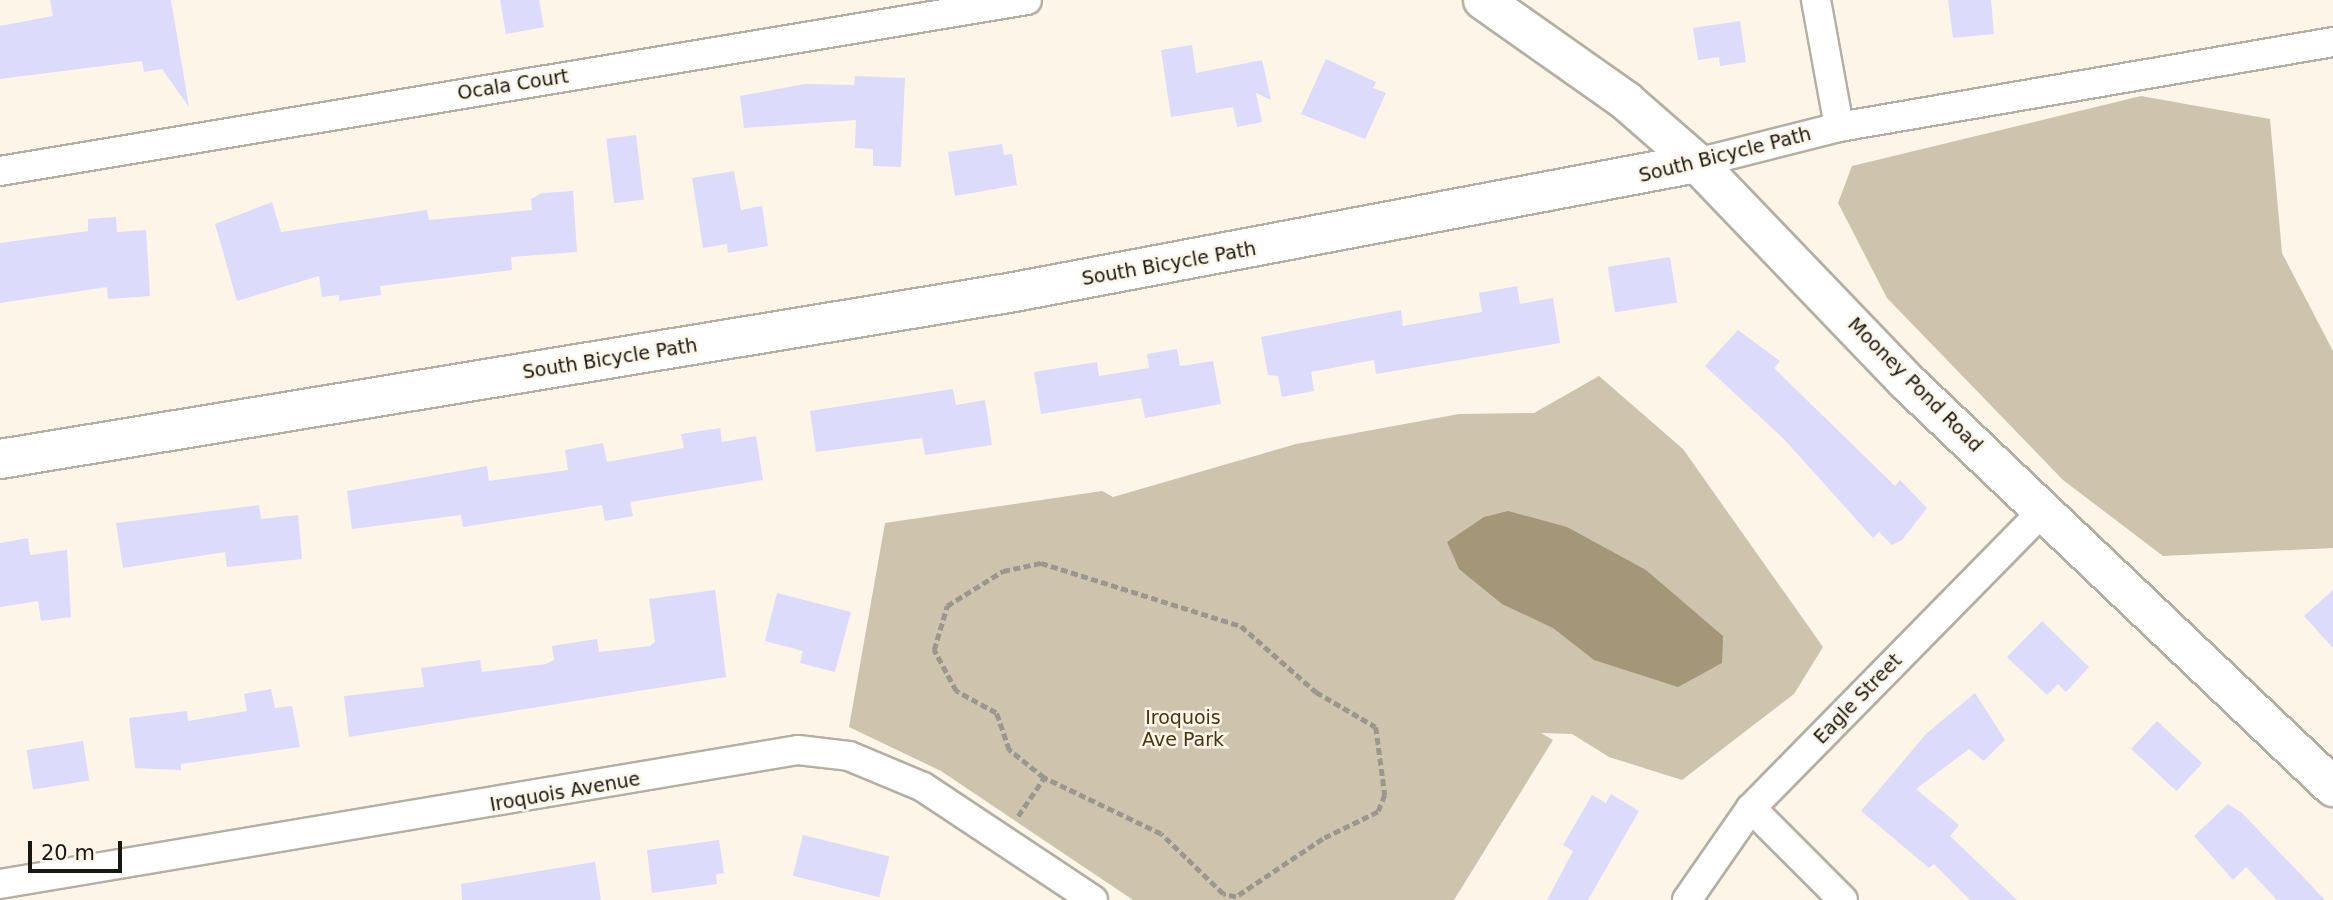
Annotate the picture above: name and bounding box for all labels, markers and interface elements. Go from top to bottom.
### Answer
street label: Ocala Court [456,65,570,105]
street label: South Bicycle Path [1637,123,1813,187]
street label: South Bicycle Path [1080,237,1258,291]
street label: Mooney Pond Road [1843,313,1987,457]
street label: South Bicycle Path [521,334,699,384]
street label: Eagle Street [1809,649,1907,749]
park label: Iroquois Ave Park [1142,707,1224,751]
street label: Iroquois Avenue [488,768,642,816]
scale bar [32,827,126,871]
text: 20 m [41,841,95,865]

